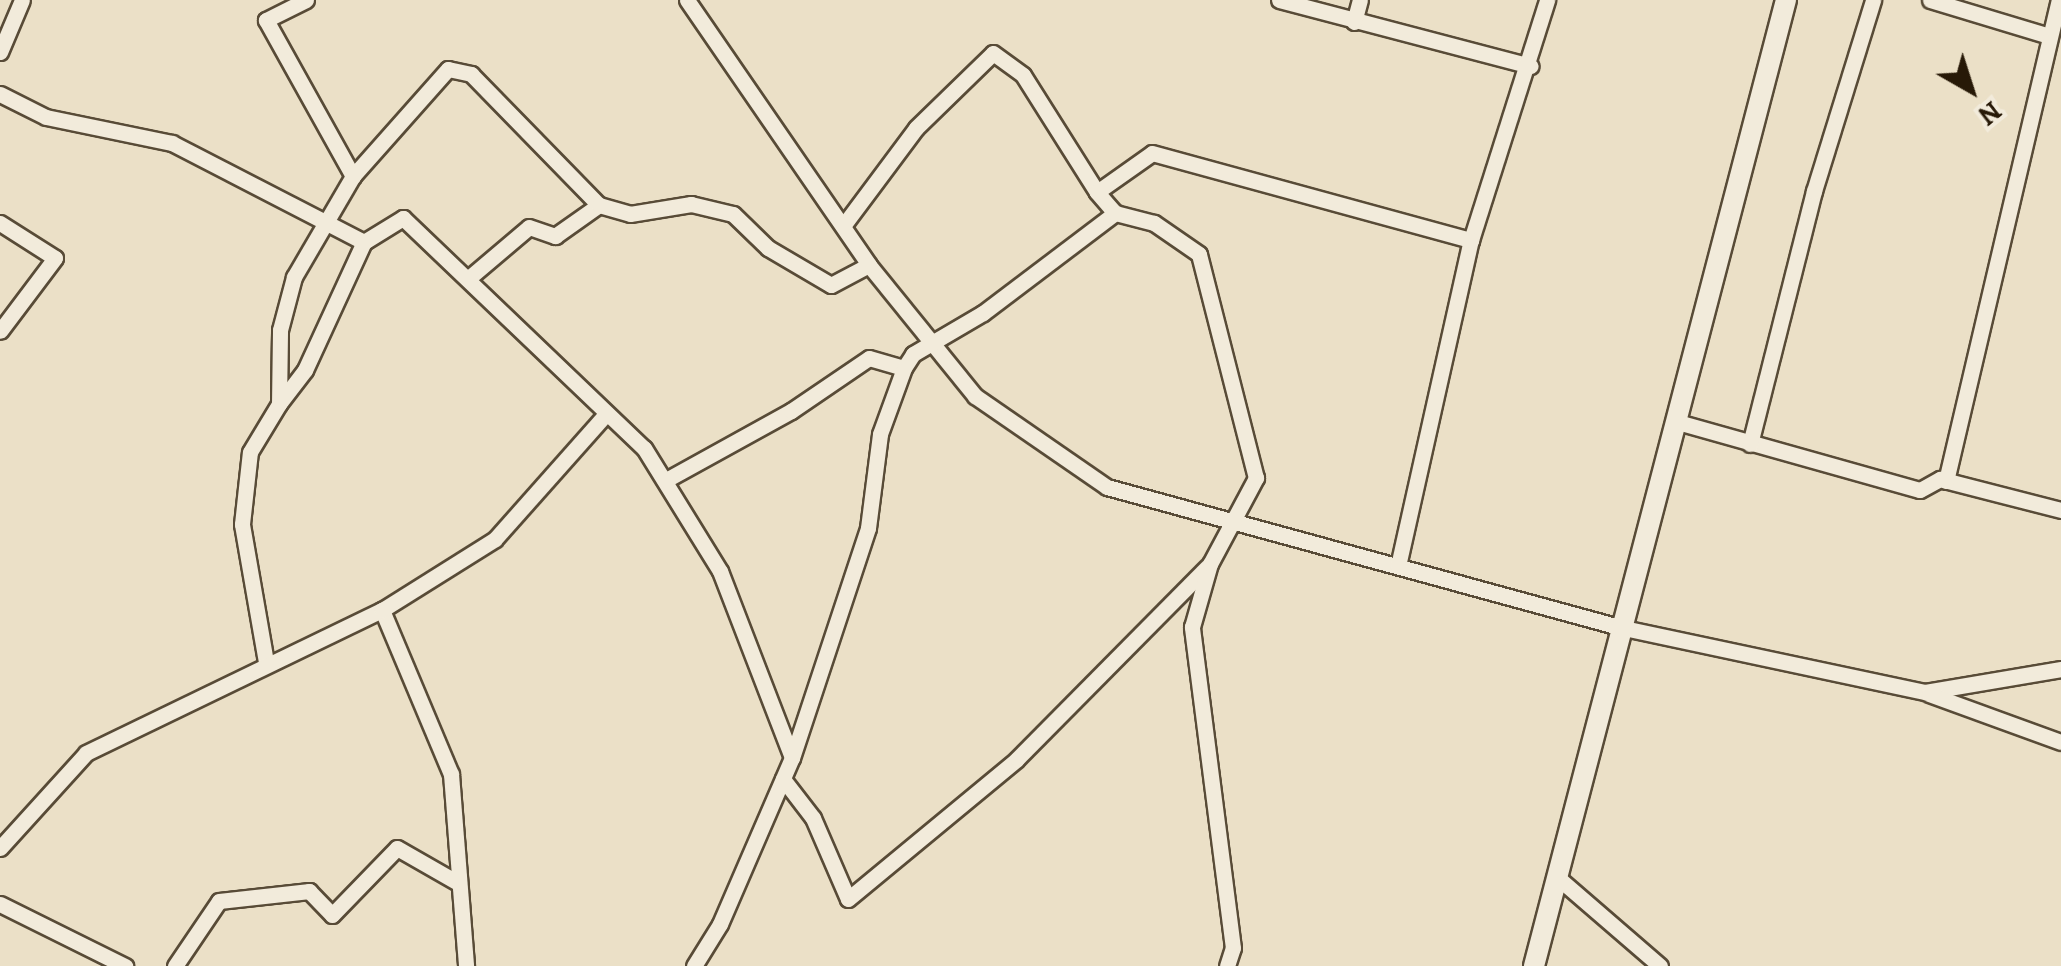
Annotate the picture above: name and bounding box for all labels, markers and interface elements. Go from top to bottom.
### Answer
north arrow [1921,40,2021,140]
text: N [1970,92,2010,134]

